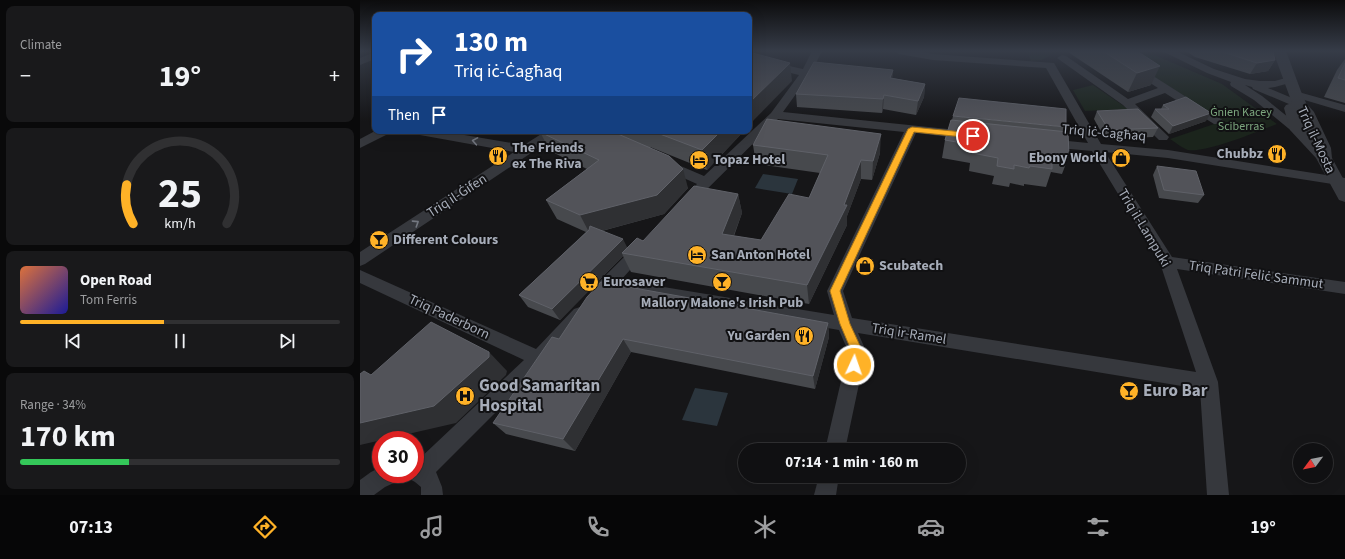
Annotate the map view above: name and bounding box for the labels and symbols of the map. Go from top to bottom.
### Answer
street label: Triq il-Mosta [1292,103,1340,177]
park label: Ġnien Kacey Sciberras [1210,104,1272,135]
pin [956,119,990,153]
street label: Triq iċ-Ċagħaq [1061,119,1147,147]
one-way arrow [472,137,478,146]
place label: The Friends ex The Riva [512,138,584,174]
restaurant icon: Chubbz [1266,143,1288,165]
place label: Chubbz [1217,144,1264,164]
restaurant icon: The Friends ex The Riva [487,145,509,167]
shop icon: Ebony World [1110,147,1132,169]
place label: Ebony World [1029,148,1107,168]
hotel icon: Topaz Hotel [688,149,710,171]
place label: Topaz Hotel [713,150,785,170]
street label: Triq il-Ġifen [423,169,491,223]
street label: Triq il-Lampuki [1113,185,1175,271]
one-way arrow [412,220,419,228]
bar icon: Different Colours [368,229,390,251]
place label: Different Colours [393,230,498,250]
hotel icon: San Anton Hotel [686,244,708,266]
place label: San Anton Hotel [711,245,810,265]
shop icon: Scubatech [854,255,876,277]
place label: Scubatech [879,256,943,276]
street label: Triq Patri Feliċ Sammut [1187,256,1325,294]
supermarket icon: Eurosaver [578,271,600,293]
bar icon: Mallory Malone's Irish Pub [711,271,733,293]
place label: Eurosaver [603,272,666,292]
street label: Triq Paderborn [405,289,493,345]
place label: Mallory Malone's Irish Pub [641,293,803,313]
street label: Triq ir-Ramel [870,318,948,350]
restaurant icon: Yu Garden [793,325,815,347]
place label: Yu Garden [726,326,790,346]
position arrow [833,344,875,386]
place label: Good Samaritan Hospital [479,374,600,418]
place label: Euro Bar [1143,379,1208,403]
bar icon: Euro Bar [1118,380,1140,402]
hospital icon: Good Samaritan Hospital [454,385,476,407]
speed limit sign: 30 [372,431,424,483]
north arrow [1293,443,1333,483]

